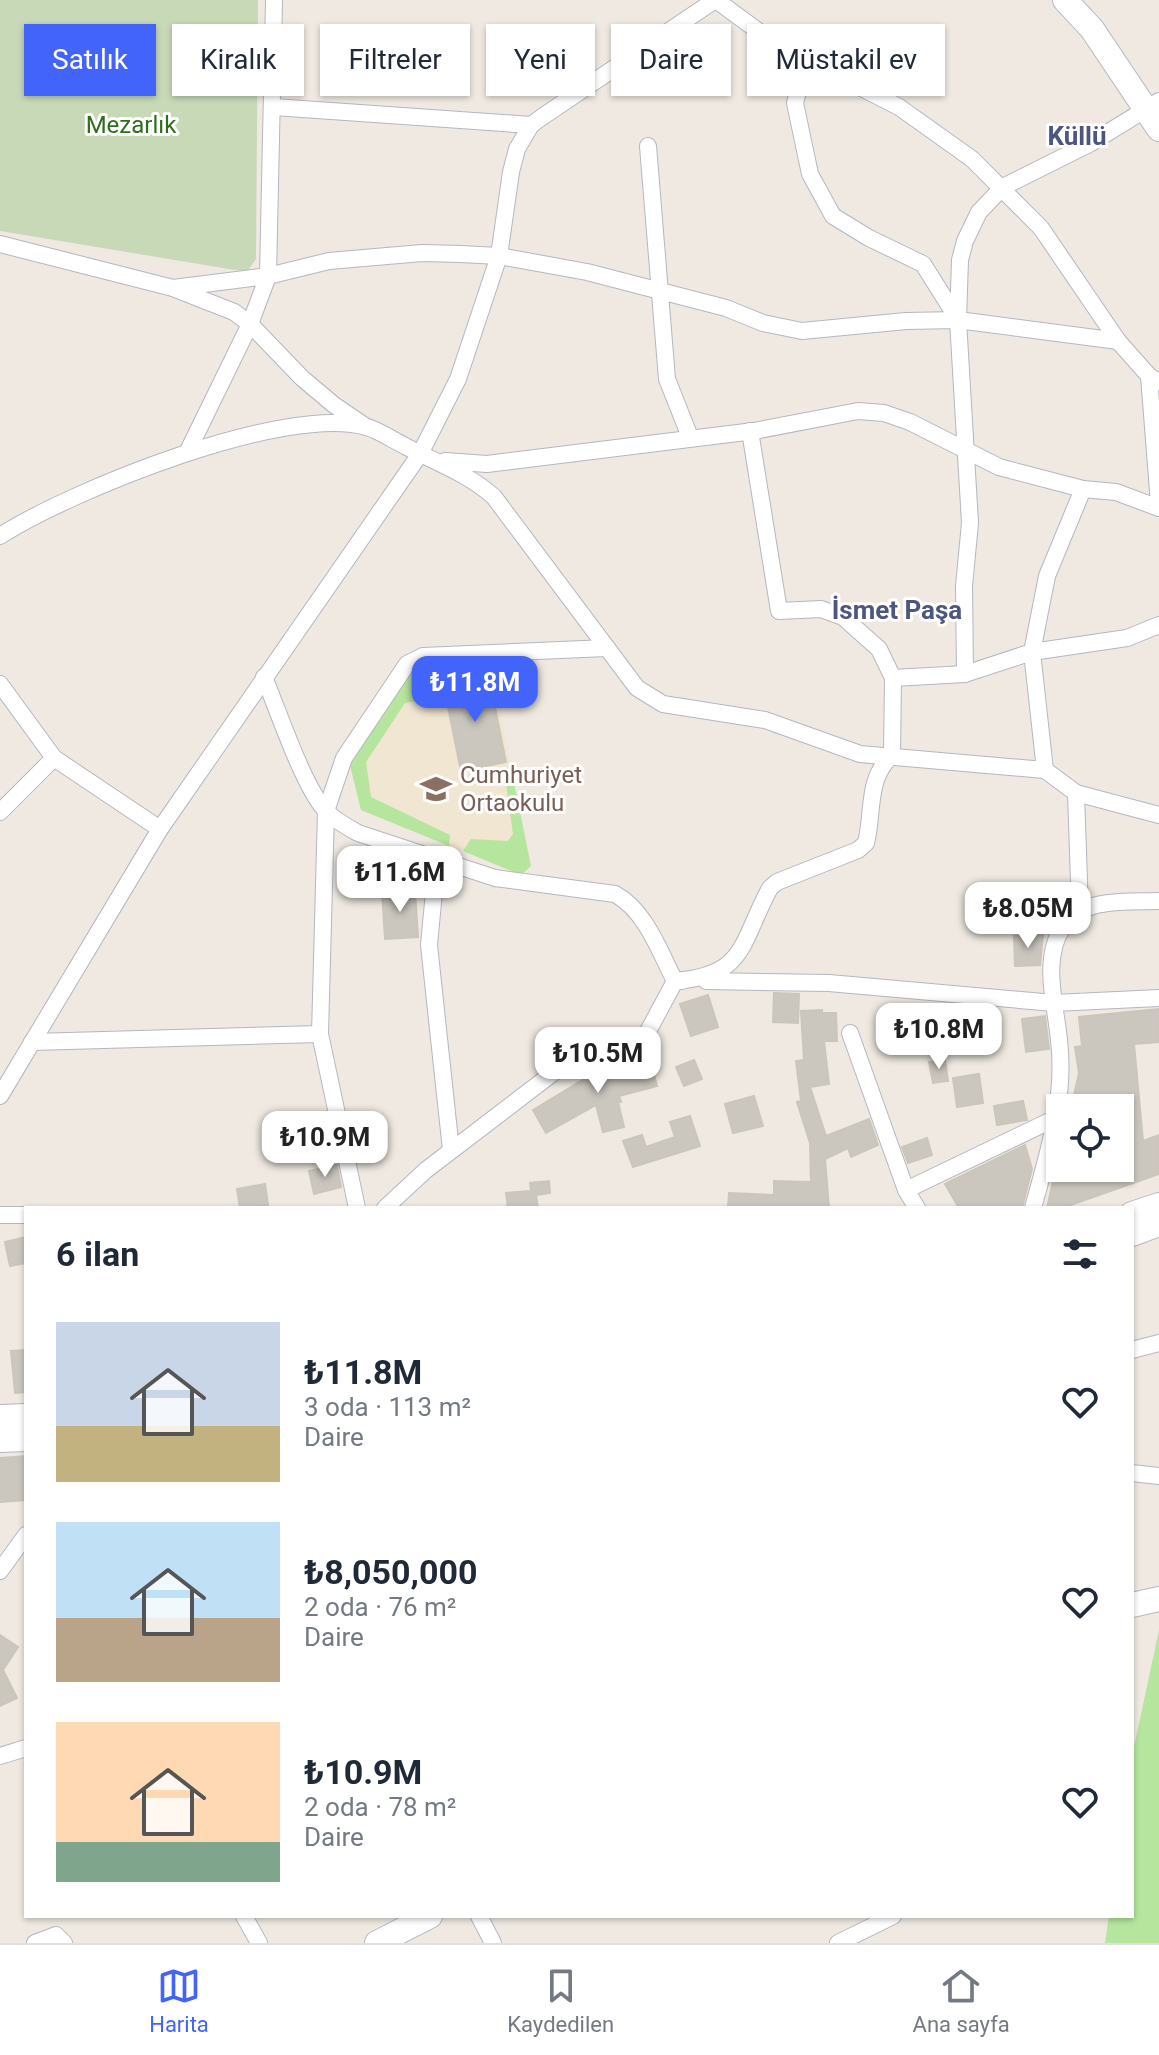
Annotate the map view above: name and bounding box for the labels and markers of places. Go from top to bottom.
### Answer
pin: ₺11.8M [410,656,540,724]
place label: Cumhuriyet Ortaokulu [460,761,582,817]
school or university icon: Cumhuriyet Ortaokulu [419,772,453,806]
pin: ₺11.6M [335,846,465,914]
pin: ₺8.05M [963,882,1093,950]
pin: ₺10.8M [874,1003,1004,1071]
pin: ₺10.5M [533,1027,663,1095]
pin: ₺10.9M [260,1111,390,1179]

